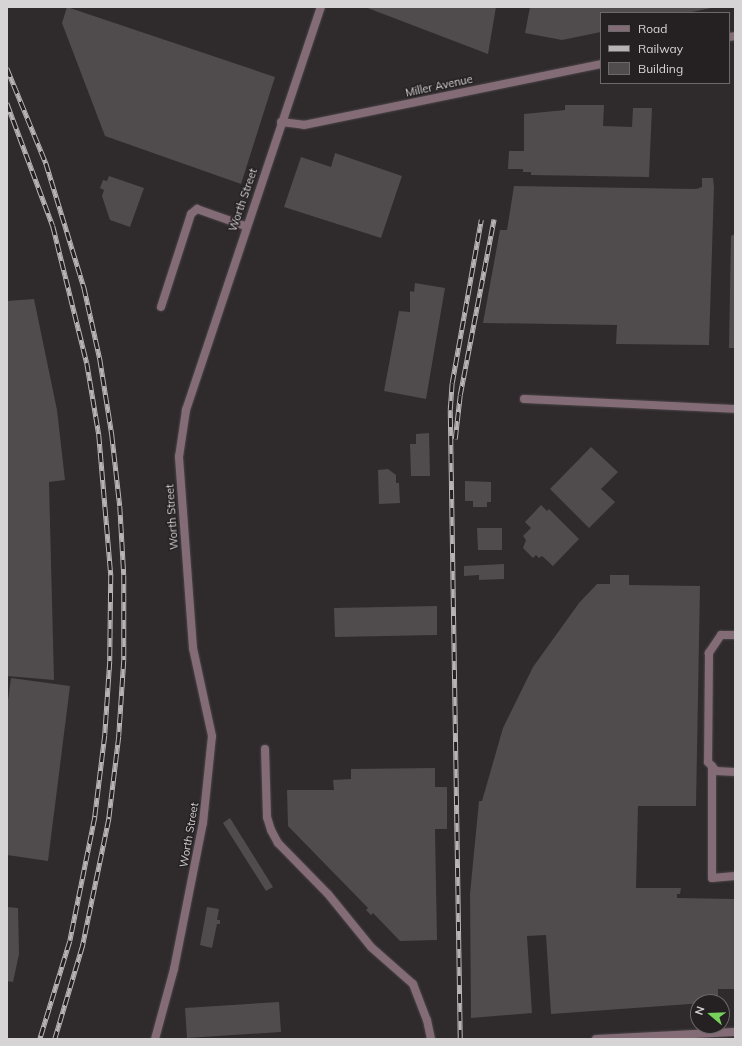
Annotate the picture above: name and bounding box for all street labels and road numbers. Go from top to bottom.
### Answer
street label: Miller Avenue [404,72,474,100]
street label: Worth Street [226,167,260,233]
street label: Worth Street [163,484,181,550]
street label: Worth Street [177,801,201,869]

